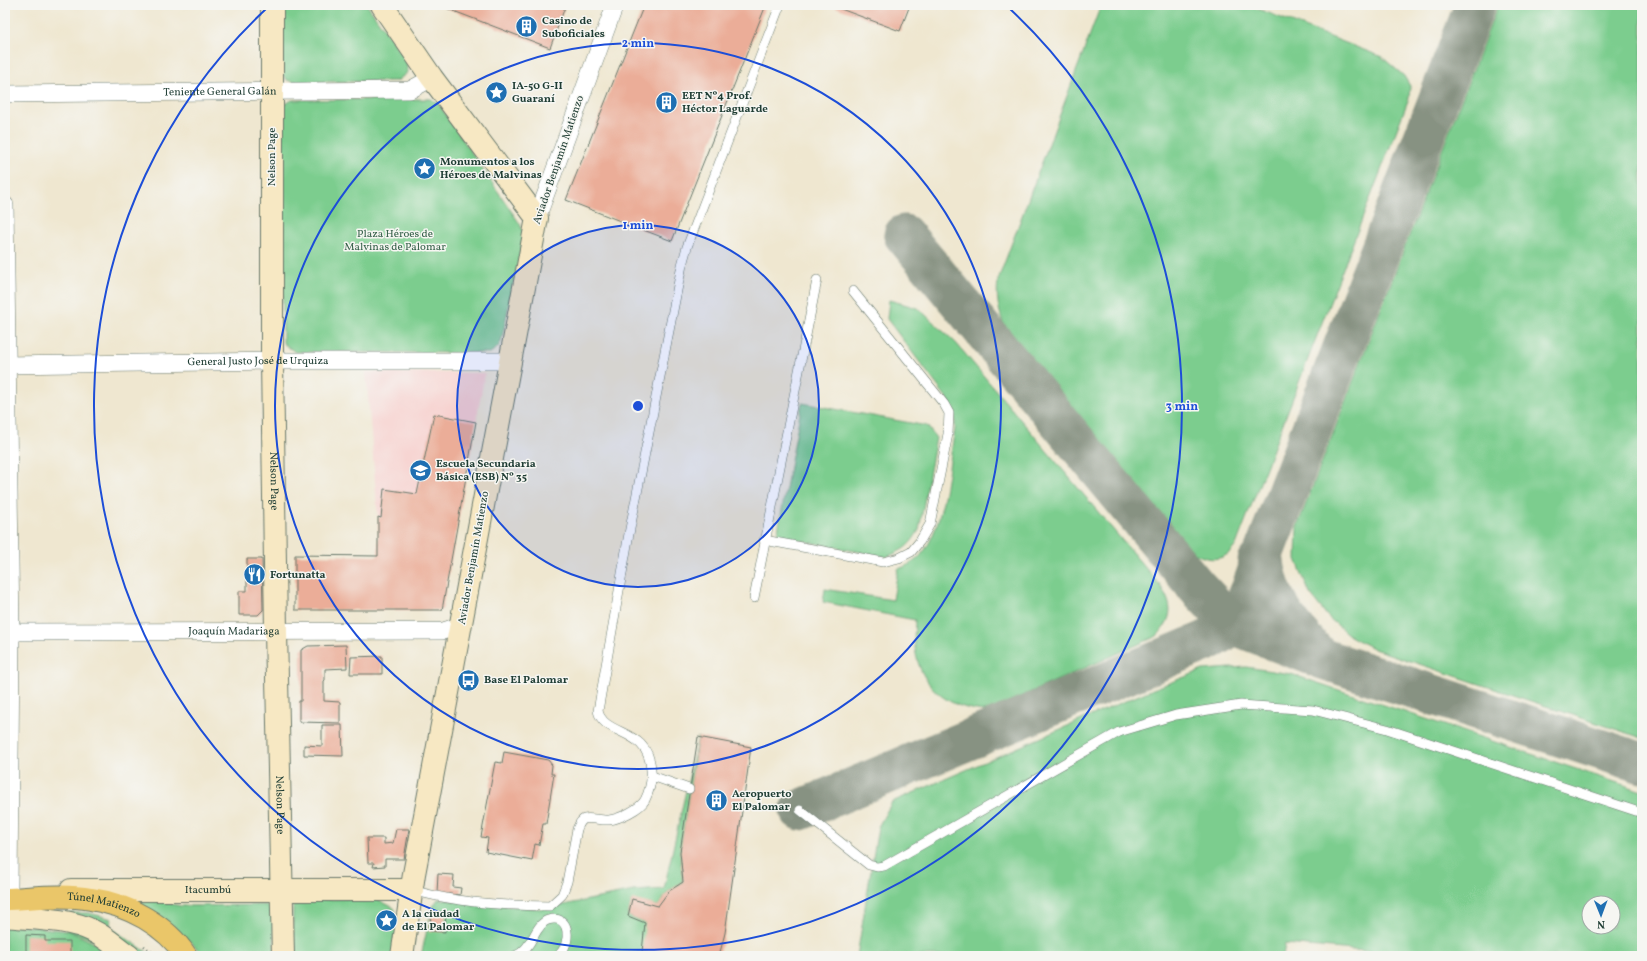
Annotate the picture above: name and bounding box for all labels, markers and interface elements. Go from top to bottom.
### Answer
building icon: Casino de Suboficiales [514,14,540,40]
place label: Casino de Suboficiales [542,14,605,42]
text: 2 min [622,36,654,52]
place icon: IA-50 G-II Guaraní [484,79,510,105]
place label: IA-50 G-II Guaraní [512,79,563,107]
street label: Teniente General Galán [163,84,277,100]
building icon: EET Nº4 Prof. Héctor Laguarde [653,89,679,115]
place label: EET Nº4 Prof. Héctor Laguarde [682,89,768,117]
street label: Aviador Benjamín Matienzo [530,93,588,226]
street label: Nelson Page [265,128,280,186]
place icon: Monumentos a los Héroes de Malvinas [411,155,437,181]
place label: Monumentos a los Héroes de Malvinas [440,155,542,183]
text: 1 min [623,218,654,234]
park label: Plaza Héroes de Malvinas de Palomar [344,227,446,255]
street label: General Justo José de Urquiza [187,353,329,370]
centre of rings [631,399,645,413]
text: 3 min [1166,399,1198,415]
street label: Nelson Page [266,451,282,510]
school or university icon: Escuela Secundaria Básica (ESB) Nº 35 [408,457,434,483]
place label: Escuela Secundaria Básica (ESB) Nº 35 [436,457,536,485]
street label: Aviador Benjamín Matienzo [455,490,493,626]
restaurant icon: Fortunatta [242,562,268,588]
place label: Fortunatta [270,568,326,583]
street label: Joaquín Madariaga [188,624,280,639]
bus stop icon: Base El Palomar [456,667,482,693]
place label: Base El Palomar [484,673,569,688]
street label: Nelson Page [272,775,288,834]
building icon: Aeropuerto El Palomar [703,787,729,813]
place label: Aeropuerto El Palomar [732,787,791,815]
street label: Itacumbú [185,883,231,898]
street label: Túnel Matienzo [67,889,143,922]
north arrow [1581,895,1621,935]
place icon: A la ciudad de El Palomar [374,907,400,933]
place label: A la ciudad de El Palomar [402,907,475,935]
text: N [1597,916,1605,931]

